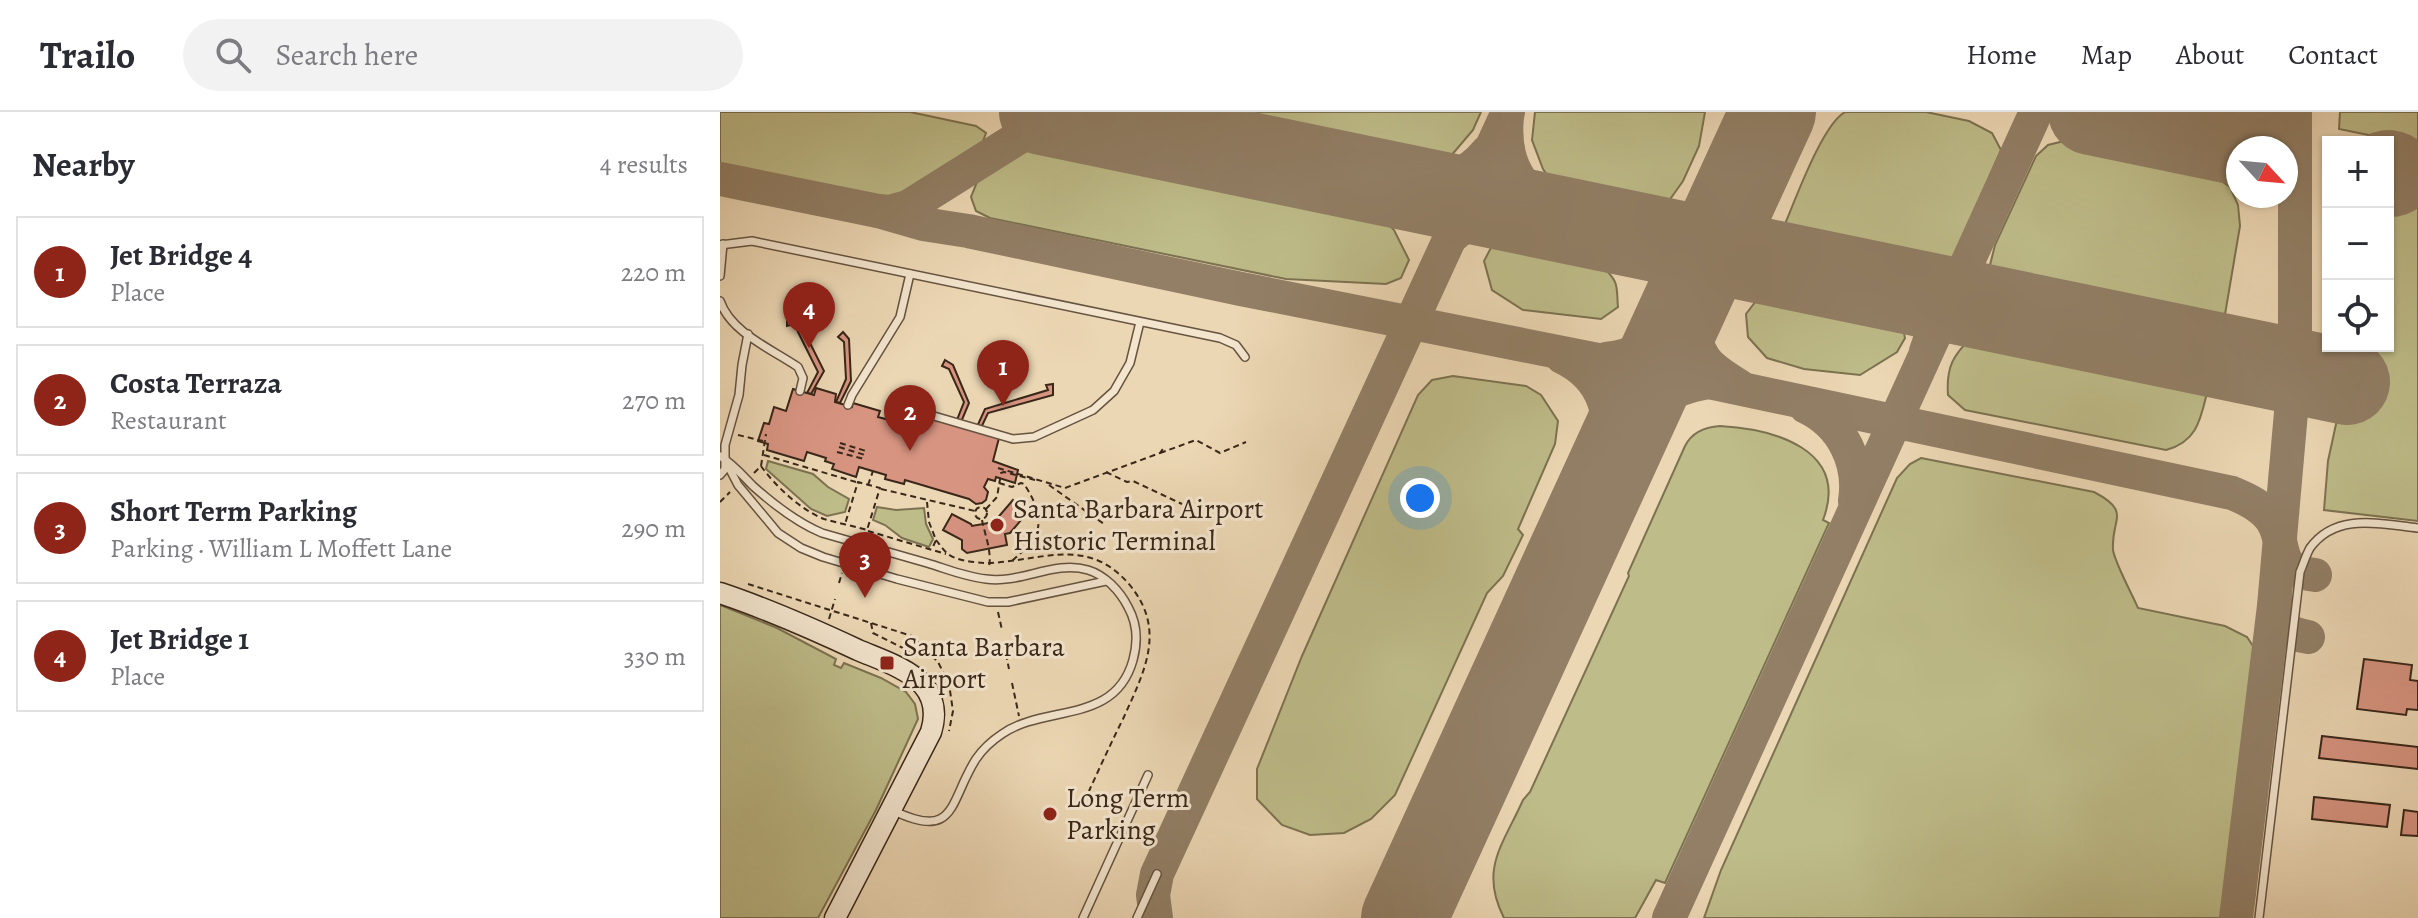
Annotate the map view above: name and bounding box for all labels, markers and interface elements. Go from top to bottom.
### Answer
search box [183,19,743,91]
text: Trailo [40,29,135,81]
icon: search [211,33,255,77]
text: Search here [275,35,418,75]
text: Home [1966,36,2037,74]
text: Map [2081,36,2132,74]
text: About [2176,36,2244,74]
text: Contact [2288,36,2378,74]
north arrow [2226,136,2298,208]
map controls [2322,136,2394,352]
button: + [2322,136,2394,208]
text: Nearby [32,141,135,188]
text: 4 results [600,147,688,182]
button: − [2322,208,2394,280]
text: Jet Bridge 4 [110,235,252,275]
text: 1 [55,255,65,290]
text: 220 m [621,255,686,290]
text: Place [110,275,165,310]
button: locate [2322,280,2394,352]
pin: 4 [783,282,835,348]
pin: 1 [977,340,1029,406]
text: Costa Terraza [110,363,282,403]
text: 2 [54,383,66,418]
text: 270 m [622,383,686,418]
pin: 2 [884,385,936,451]
text: Restaurant [110,403,227,438]
your location [1400,478,1440,518]
place label: Santa Barbara Airport Historic Terminal [1013,490,1263,560]
text: Short Term Parking [110,491,357,531]
text: 3 [54,511,66,546]
text: 290 m [621,511,686,546]
marker: Santa Barbara Airport Historic Terminal [988,516,1006,534]
text: Parking · William L Moffett Lane [110,531,452,566]
pin: 3 [839,532,891,598]
text: Jet Bridge 1 [110,619,249,659]
place label: Santa Barbara Airport [902,628,1065,698]
text: 4 [54,639,66,674]
text: 330 m [624,639,686,674]
marker: Santa Barbara Airport [878,654,896,672]
text: Place [110,659,165,694]
place label: Long Term Parking [1066,779,1189,849]
marker: Long Term Parking [1041,805,1059,823]

